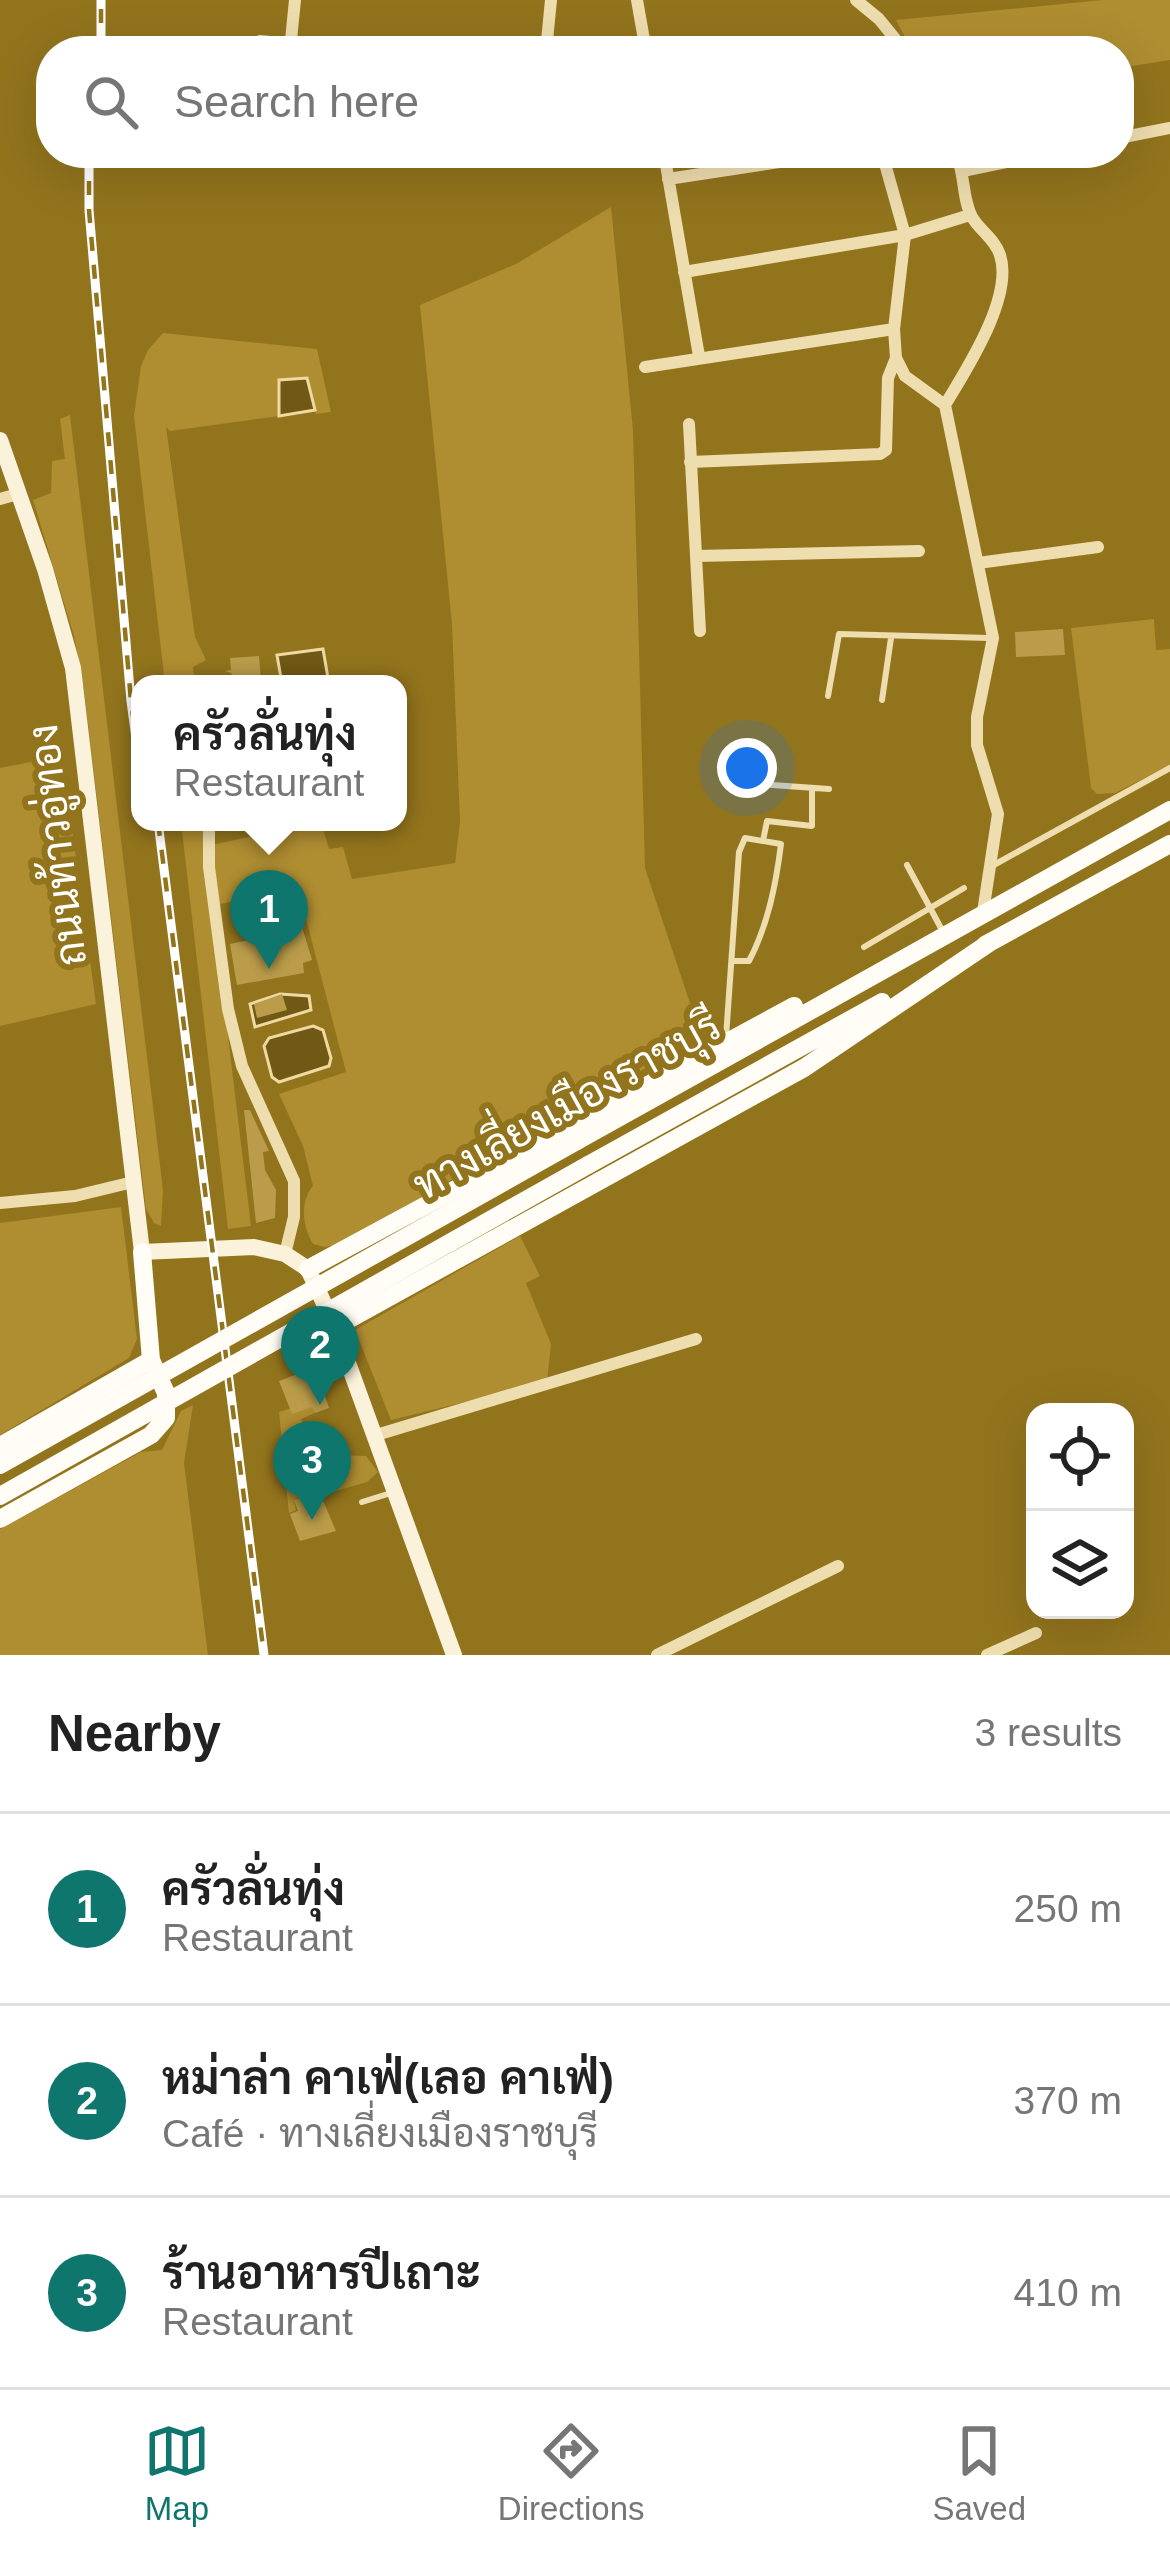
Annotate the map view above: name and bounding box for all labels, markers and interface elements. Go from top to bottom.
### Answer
search box [36,36,1134,168]
icon: search [78,69,144,135]
text: Search here [174,76,419,127]
popup [131,675,407,831]
text: ครัวลั่นทุ่ง [174,709,357,760]
street label: ถนนท้าวอู่ทอง [16,721,100,969]
your location [717,738,777,798]
text: Restaurant [174,761,364,804]
pin: 1 [230,870,308,969]
street label: ทางเลี่ยงเมืองราชบุรี [399,989,732,1214]
pin: 2 [281,1306,359,1405]
map controls [1026,1403,1134,1619]
button: locate [1026,1403,1134,1511]
pin: 3 [273,1421,351,1520]
button: layers [1026,1511,1134,1619]
text: Nearby [48,1705,221,1762]
text: 3 results [975,1711,1122,1754]
text: ครัวลั่นทุ่ง [162,1864,345,1915]
text: 1 [76,1887,98,1930]
text: 250 m [1014,1887,1122,1930]
text: Restaurant [162,1916,353,1959]
text: หม่าล่า คาเฟ่(เลอ คาเฟ่) [162,2053,614,2104]
text: 2 [76,2079,98,2122]
text: 370 m [1014,2079,1122,2122]
text: Café · ทางเลี่ยงเมืองราชบุรี [162,2112,598,2155]
text: ร้านอาหารปีเถาะ [162,2248,480,2299]
text: 3 [76,2271,98,2314]
text: 410 m [1014,2271,1122,2314]
text: Restaurant [162,2300,353,2343]
tab: Map [144,2418,210,2528]
tab: Directions [498,2418,645,2528]
tab: Saved [932,2418,1026,2528]

